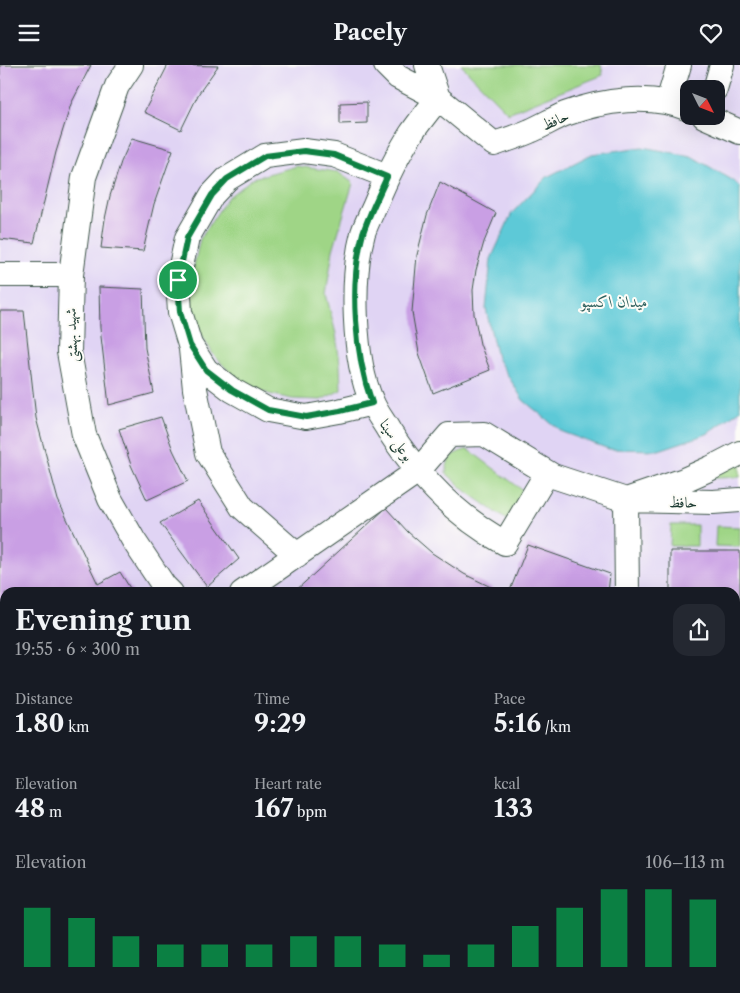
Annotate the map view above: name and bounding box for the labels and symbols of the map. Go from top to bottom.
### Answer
north arrow [680,80,725,125]
street label: حافظ [538,106,572,134]
pin [157,259,199,301]
water label: میدان اکسپو [579,291,648,313]
street label: شهید بهشتی [61,308,83,362]
street label: بوعلی سینا [374,415,418,466]
street label: حافظ [669,492,697,512]

